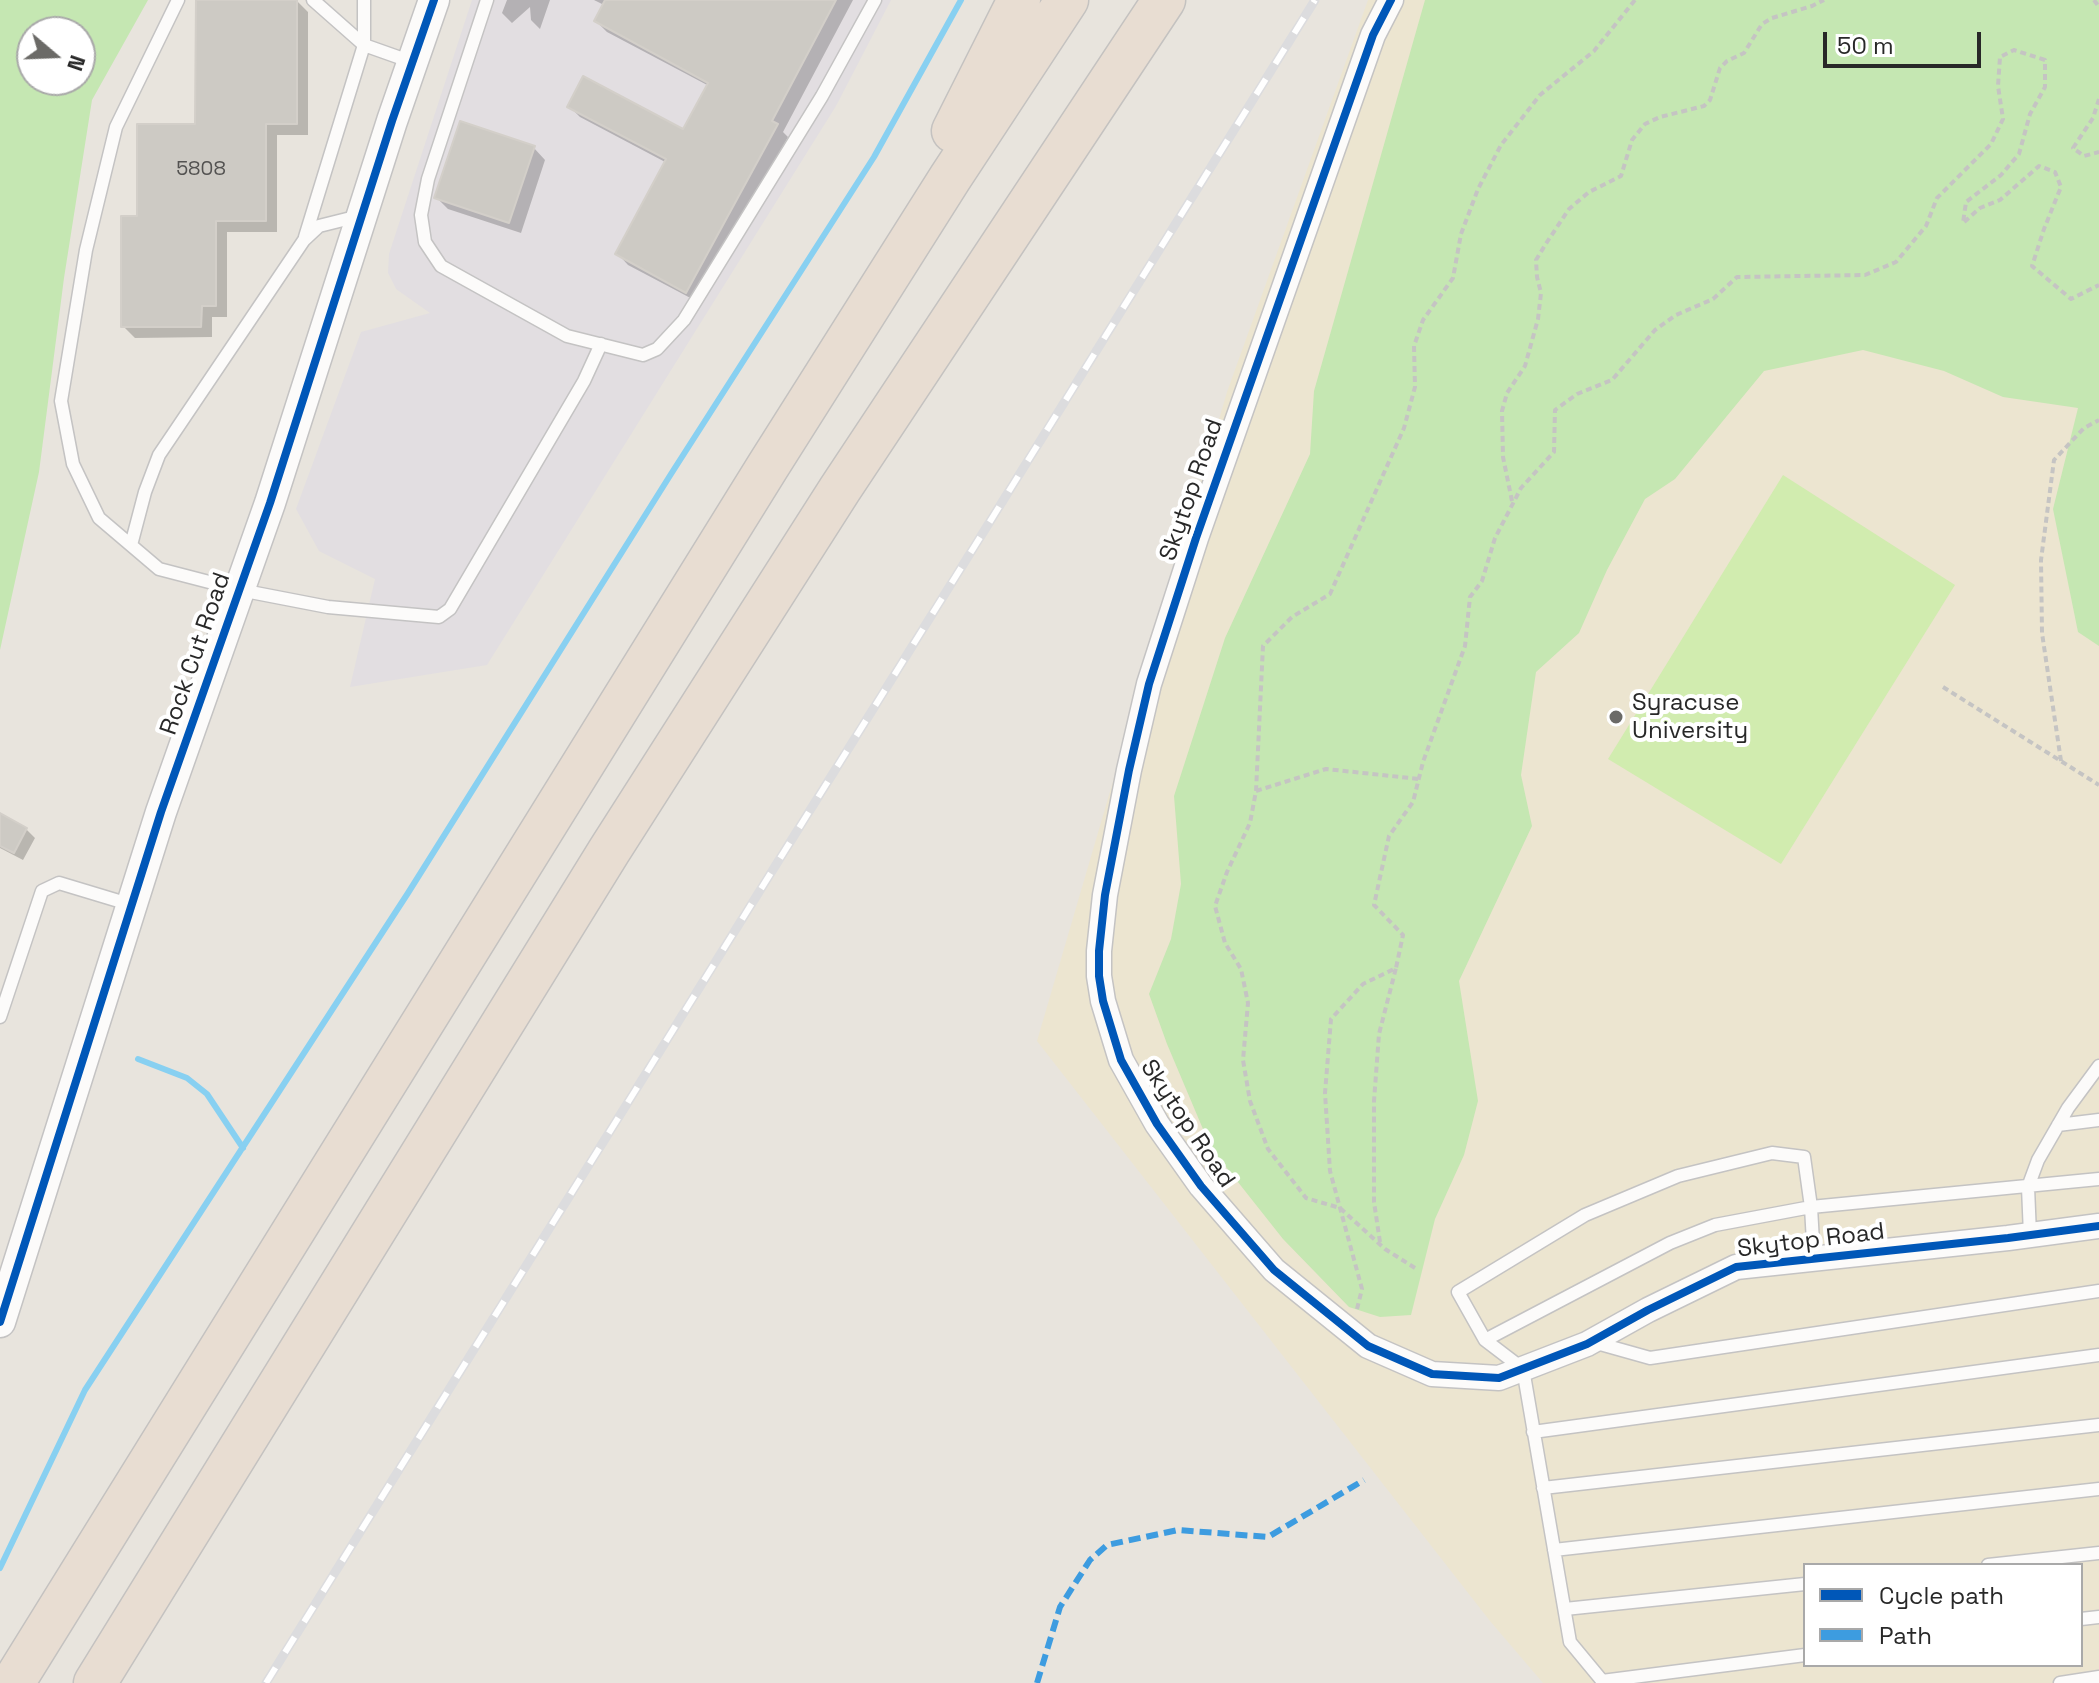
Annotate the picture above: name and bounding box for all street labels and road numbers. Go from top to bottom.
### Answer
street label: Skytop Road [1154,415,1230,565]
street label: Rock Cut Road [155,569,237,739]
street label: Skytop Road [1134,1054,1240,1194]
street label: Skytop Road [1736,1218,1886,1264]

